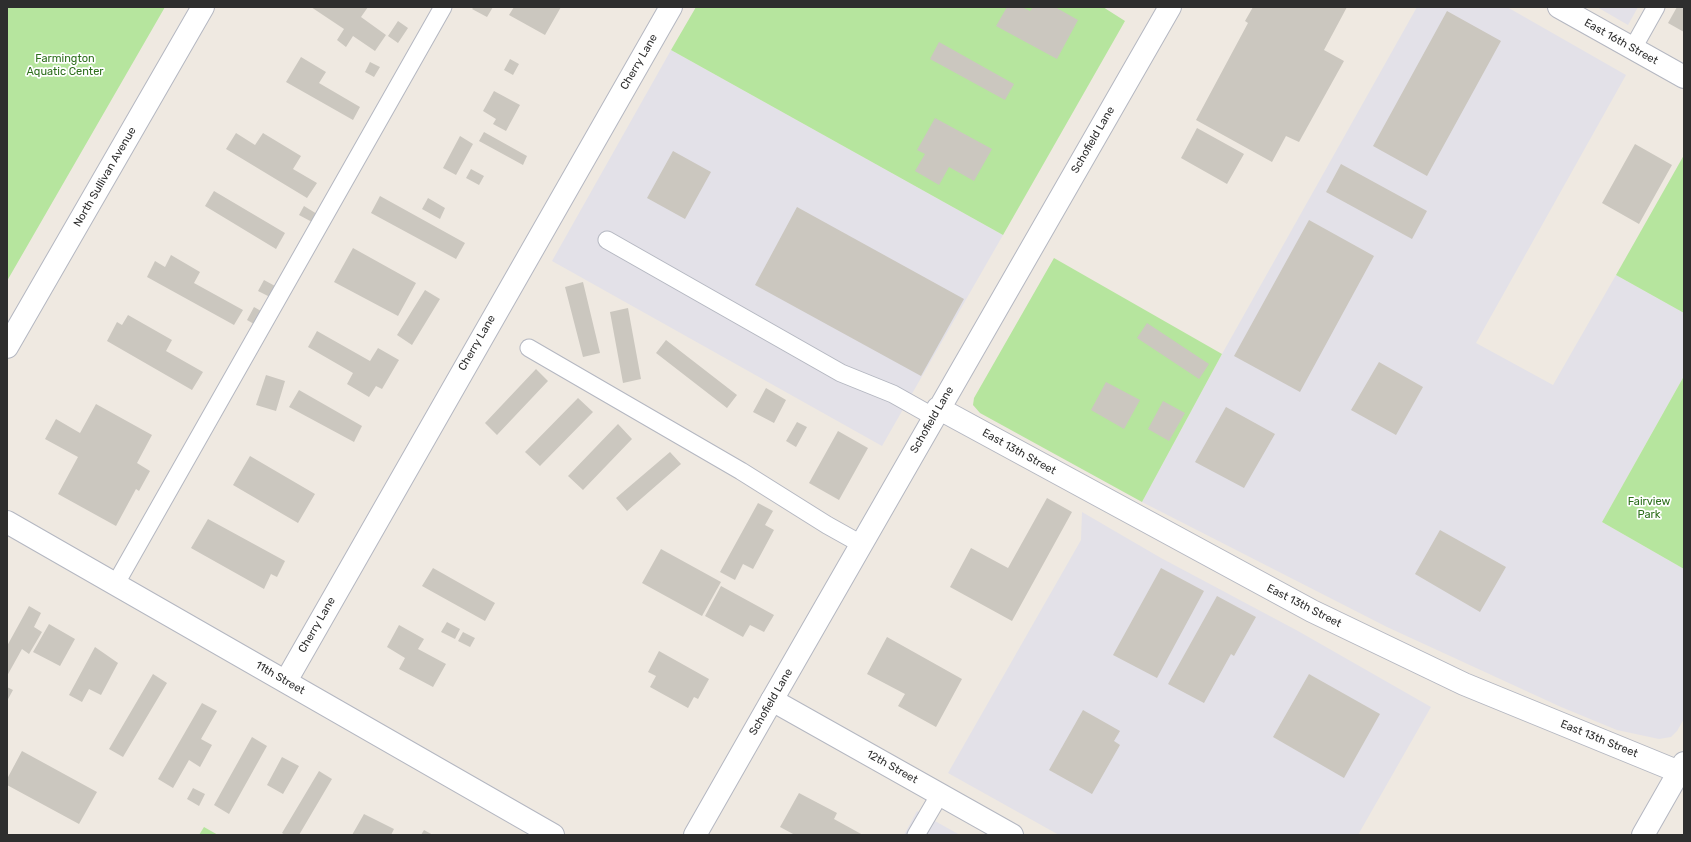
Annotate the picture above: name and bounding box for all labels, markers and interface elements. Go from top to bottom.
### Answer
street label: East 16th Street [1582,16,1660,68]
street label: Cherry Lane [618,32,660,92]
park label: Farmington Aquatic Center [27,52,103,78]
street label: Schofield Lane [1069,104,1117,176]
street label: North Sullivan Avenue [71,125,139,229]
street label: Cherry Lane [456,313,498,373]
street label: Schofield Lane [908,384,956,456]
street label: East 13th Street [980,426,1058,478]
park label: Fairview Park [1628,495,1670,521]
street label: East 13th Street [1264,581,1344,631]
street label: Cherry Lane [296,595,338,655]
street label: 11th Street [253,659,307,697]
street label: Schofield Lane [747,666,795,738]
street label: East 13th Street [1558,717,1640,761]
street label: 12th Street [864,747,920,787]

